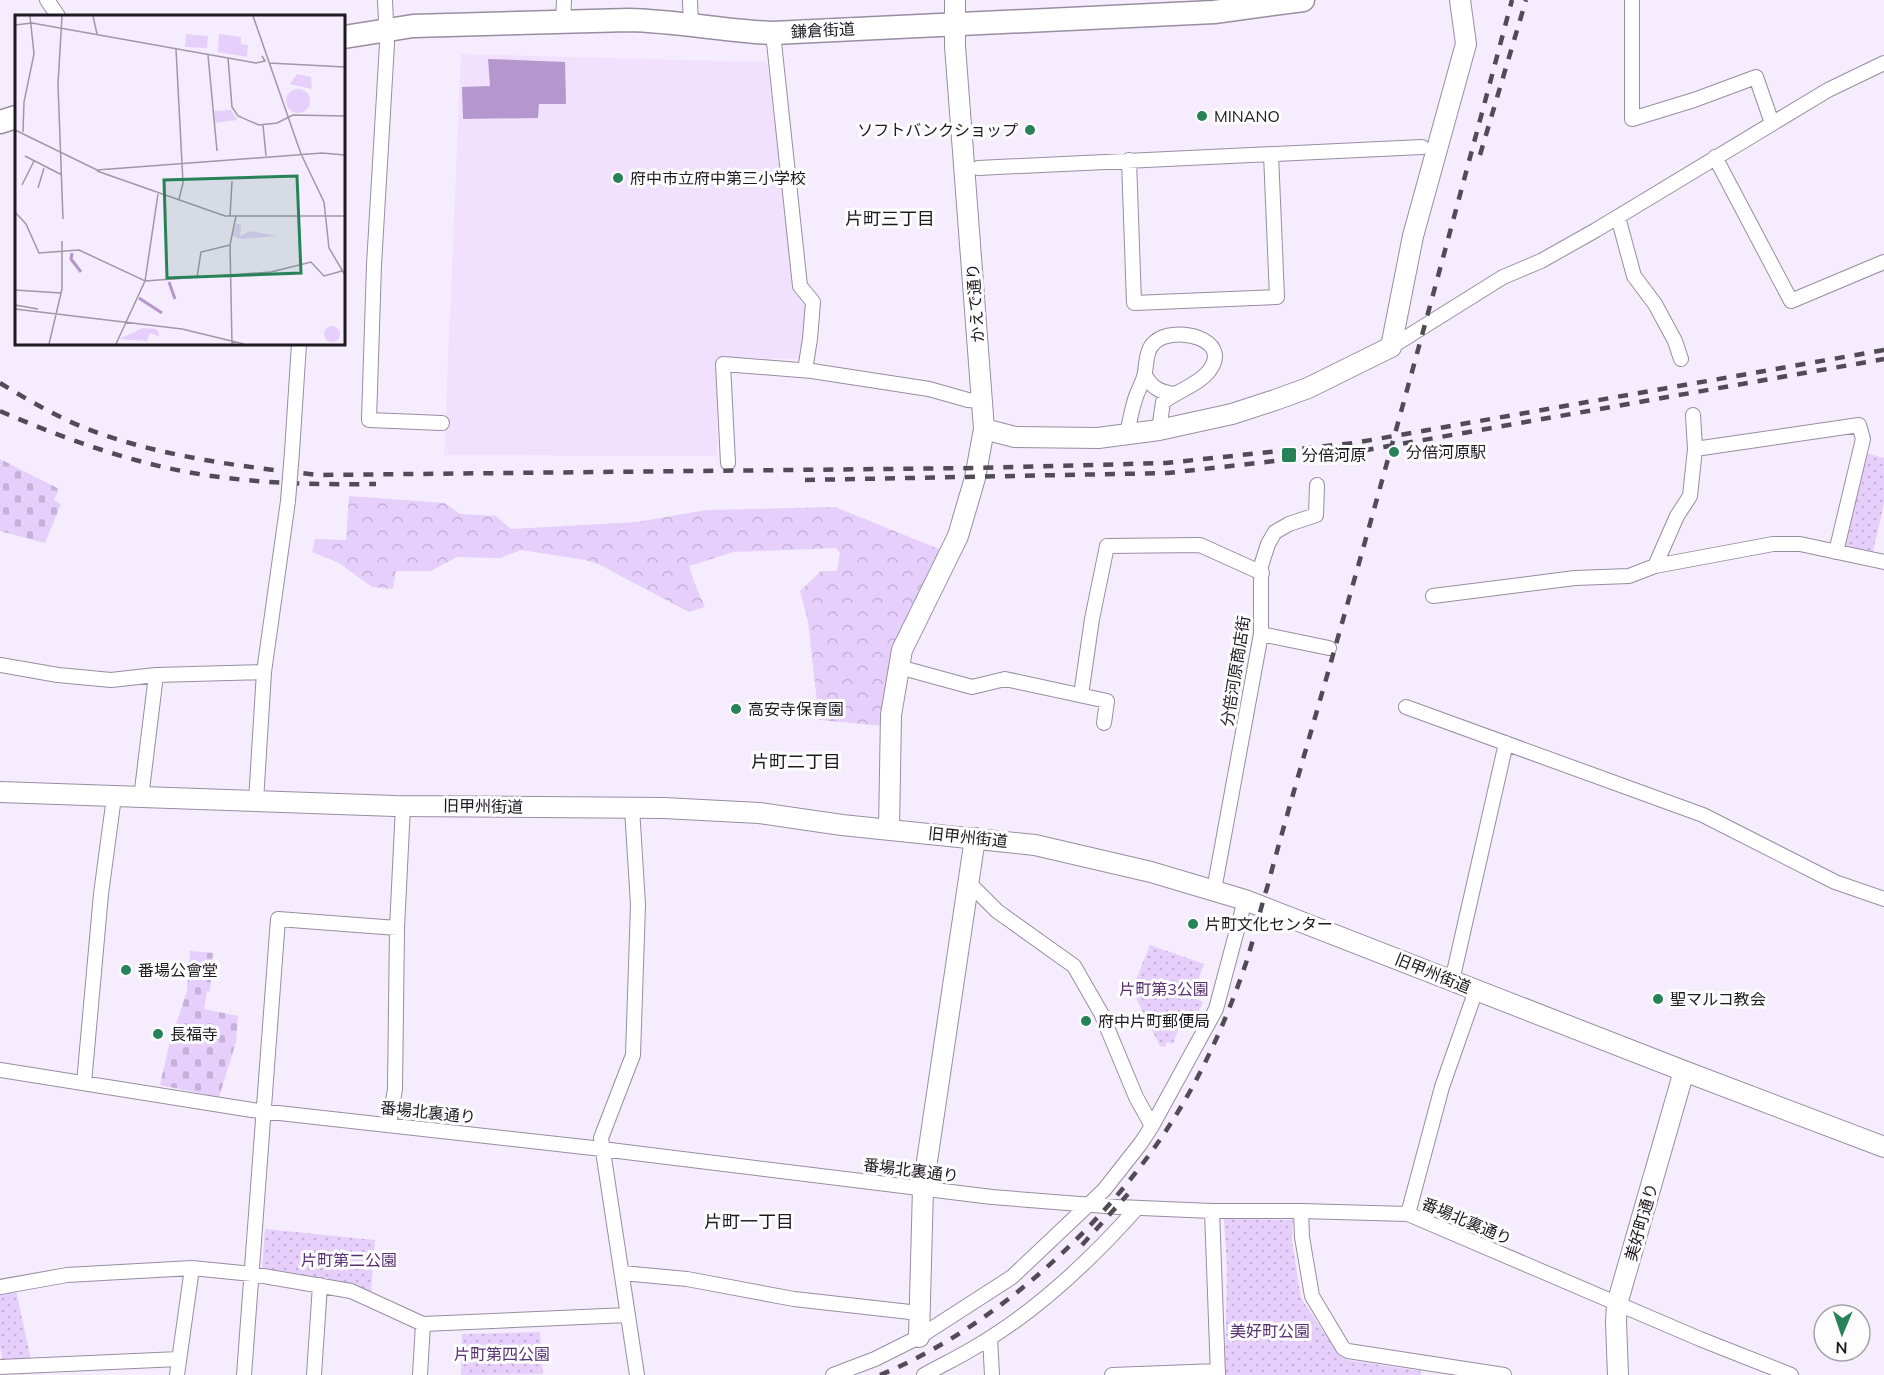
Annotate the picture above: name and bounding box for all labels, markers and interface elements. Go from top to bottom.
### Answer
inset map [15,15,345,345]
street label: 鎌倉街道 [791,18,855,42]
place label: MINANO [1214,106,1280,126]
marker: MINANO [1195,109,1209,123]
place label: ソフトバンクショップ [857,120,1018,140]
marker: ソフトバンクショップ [1023,123,1037,137]
place label: 府中市立府中第三小学校 [630,168,806,188]
marker: 府中市立府中第三小学校 [611,171,625,185]
district label: 片町三丁目 [845,207,935,230]
street label: かえで通り [962,263,988,343]
place label: 分倍河原駅 [1406,442,1486,462]
place label: 分倍河原 [1302,445,1366,465]
marker: 分倍河原駅 [1387,445,1401,459]
marker: 分倍河原 [1280,446,1298,464]
street label: 分倍河原商店街 [1216,614,1254,728]
place label: 高安寺保育園 [748,699,844,719]
marker: 高安寺保育園 [729,702,743,716]
district label: 片町二丁目 [751,750,841,773]
street label: 旧甲州街道 [443,795,523,817]
street label: 旧甲州街道 [927,823,1009,851]
place label: 片町文化センター [1205,914,1333,934]
marker: 片町文化センター [1186,917,1200,931]
street label: 旧甲州街道 [1392,949,1474,997]
place label: 番場公會堂 [138,960,218,980]
marker: 番場公會堂 [119,963,133,977]
park label: 片町第3公園 [1119,979,1209,999]
place label: 聖マルコ教会 [1670,989,1766,1009]
marker: 聖マルコ教会 [1651,992,1665,1006]
place label: 府中片町郵便局 [1098,1011,1210,1031]
marker: 府中片町郵便局 [1079,1014,1093,1028]
place label: 長福寺 [170,1024,218,1044]
marker: 長福寺 [151,1027,165,1041]
street label: 番場北裏通り [379,1097,477,1127]
street label: 番場北裏通り [862,1154,960,1186]
street label: 美好町通り [1620,1181,1662,1263]
street label: 番場北裏通り [1419,1193,1515,1249]
district label: 片町一丁目 [704,1210,794,1233]
park label: 片町第二公園 [301,1250,397,1270]
north arrow [1812,1303,1872,1363]
park label: 美好町公園 [1230,1321,1310,1341]
text: N [1835,1338,1848,1358]
park label: 片町第四公園 [454,1344,550,1364]

